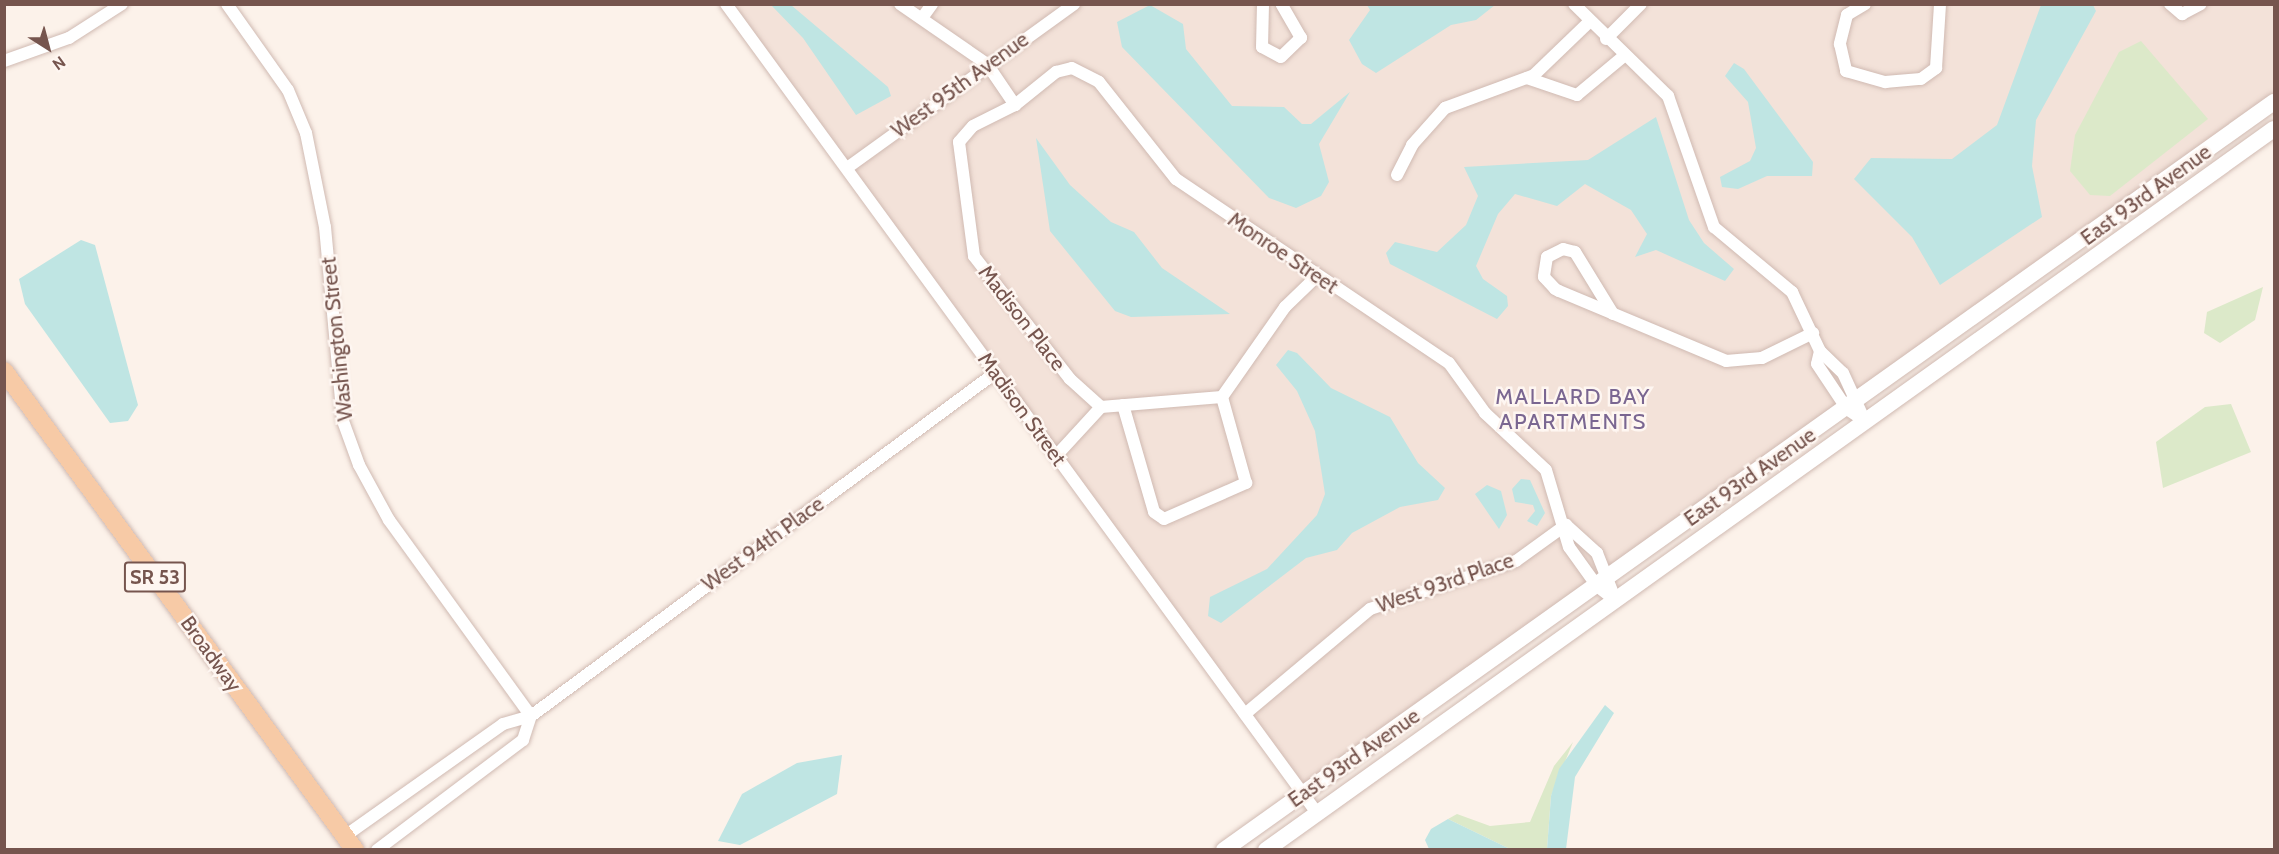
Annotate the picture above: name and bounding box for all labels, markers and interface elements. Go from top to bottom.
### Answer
north arrow [18,18,78,78]
street label: West 95th Avenue [887,27,1033,143]
text: N [49,52,69,74]
street label: East 93rd Avenue [2076,139,2216,251]
street label: Monroe Street [1223,207,1343,299]
street label: Washington Street [316,256,358,422]
street label: Madison Place [973,260,1071,376]
street label: Madison Street [972,347,1072,471]
district label: MALLARD BAY APARTMENTS [1495,383,1651,434]
street label: East 93rd Avenue [1679,422,1821,532]
street label: West 94th Place [697,491,829,597]
street label: West 93rd Place [1373,548,1517,618]
road number: SR 53 [124,560,186,594]
street label: Broadway [175,611,247,697]
street label: East 93rd Avenue [1283,703,1425,813]

